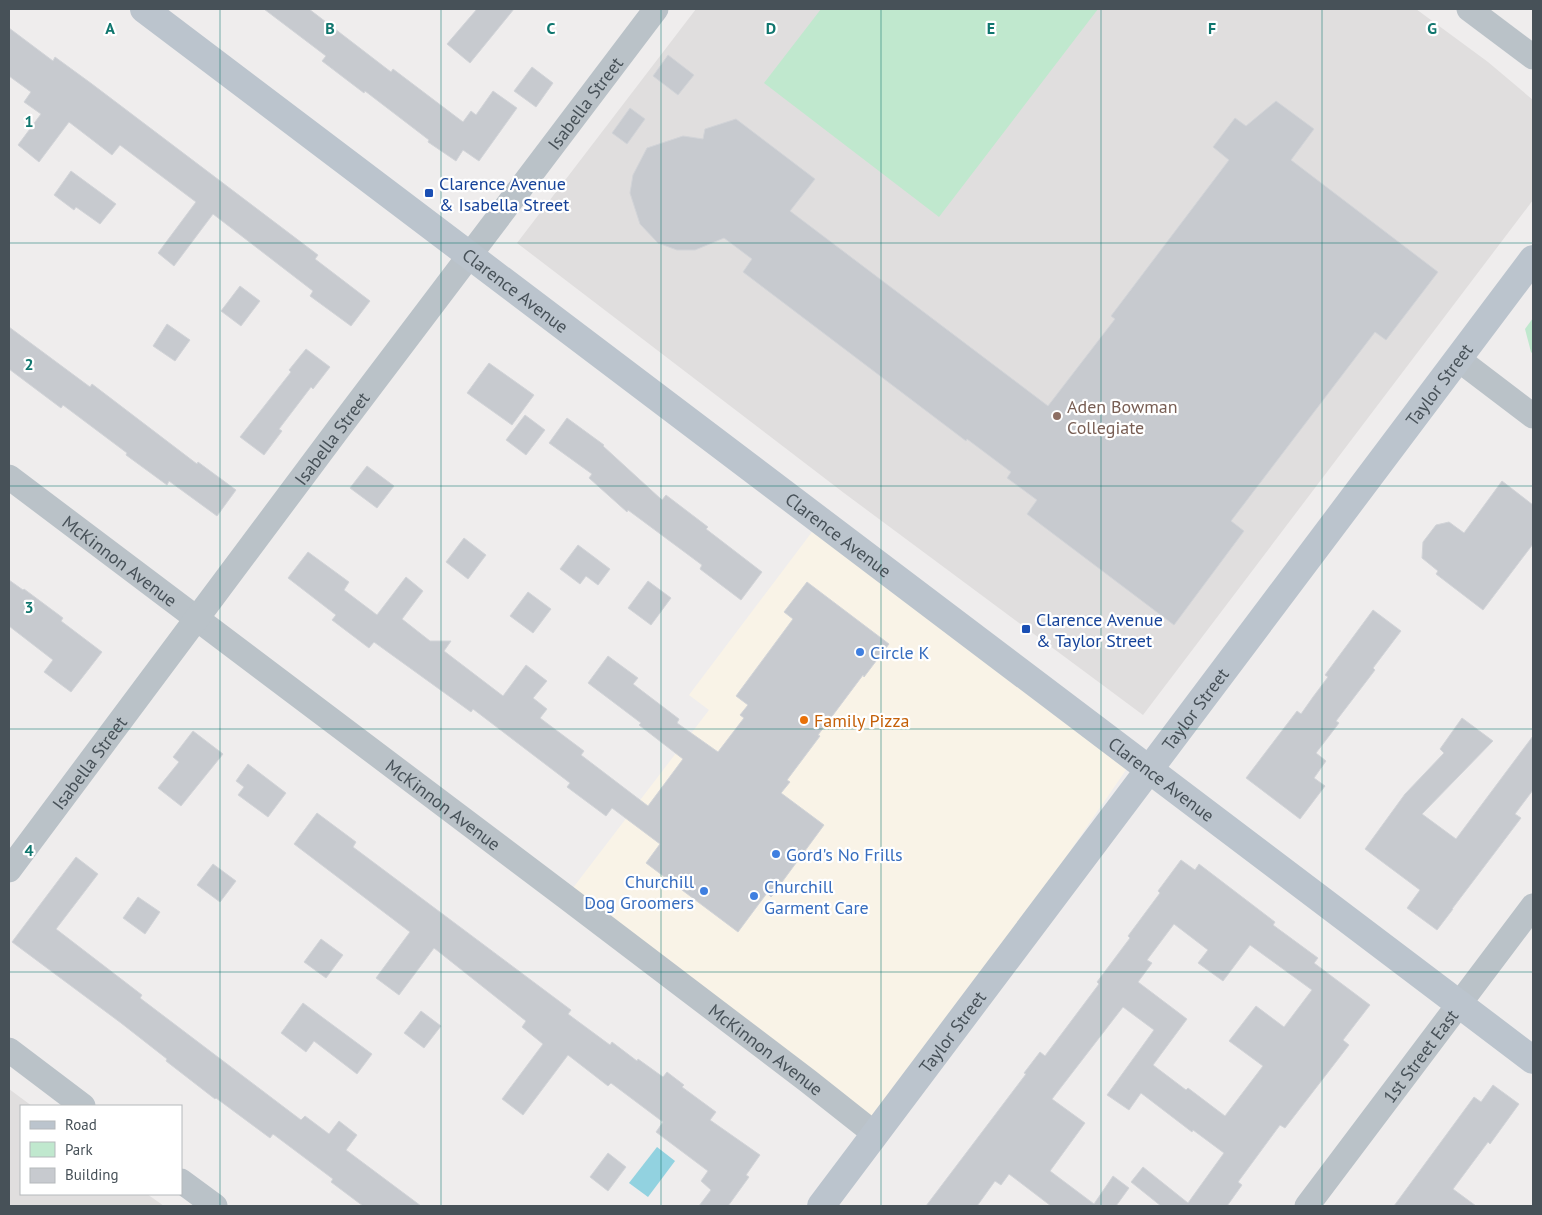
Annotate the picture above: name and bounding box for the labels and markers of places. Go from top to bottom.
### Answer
place label: Clarence Avenue & Isabella Street [439,172,569,216]
marker: Clarence Avenue & Isabella Street [423,187,435,199]
place label: Aden Bowman Collegiate [1067,395,1178,439]
marker: Aden Bowman Collegiate [1051,410,1063,422]
place label: Clarence Avenue & Taylor Street [1036,608,1163,652]
marker: Clarence Avenue & Taylor Street [1020,623,1032,635]
place label: Circle K [870,641,930,664]
marker: Circle K [854,646,866,658]
place label: Family Pizza [814,709,909,732]
marker: Family Pizza [798,714,810,726]
place label: Gord's No Frills [786,843,903,866]
marker: Gord's No Frills [770,848,782,860]
place label: Churchill Dog Groomers [584,870,695,914]
place label: Churchill Garment Care [764,875,869,919]
marker: Churchill Dog Groomers [698,885,710,897]
marker: Churchill Garment Care [748,890,760,902]

